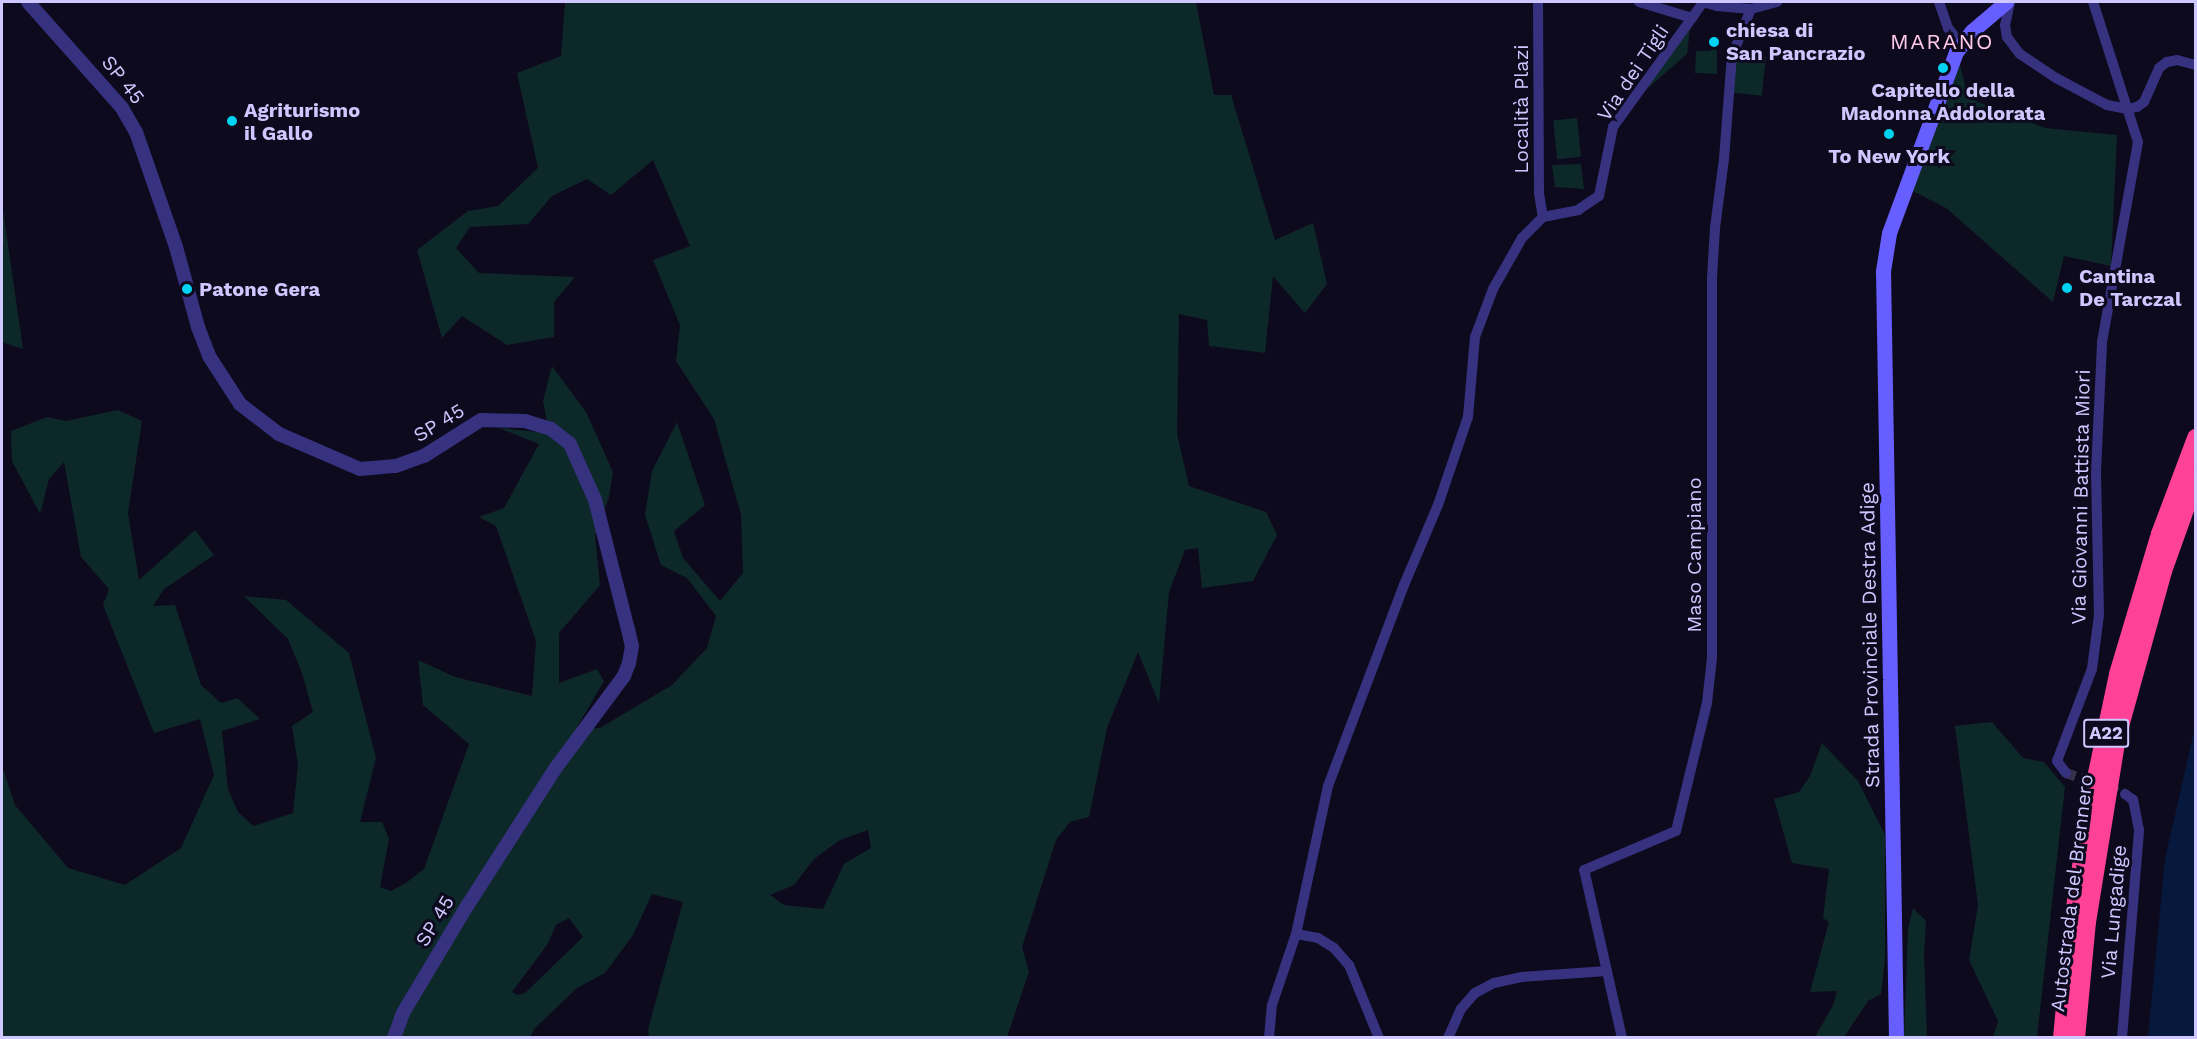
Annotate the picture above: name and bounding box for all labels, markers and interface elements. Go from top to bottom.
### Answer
place label: chiesa di San Pancrazio [1726,19,1865,66]
street label: Via dei Tigli [1592,20,1674,126]
district label: MARANO [1890,29,1994,55]
marker: chiesa di San Pancrazio [1707,35,1721,49]
street label: Località Plazi [1509,44,1533,174]
street label: SP 45 [96,51,150,109]
marker: Capitello della Madonna Addolorata [1936,61,1950,75]
place label: Capitello della Madonna Addolorata [1840,78,2046,125]
place label: Agriturismo il Gallo [244,98,360,145]
marker: Agriturismo il Gallo [225,114,239,128]
marker: To New York [1882,127,1896,141]
place label: To New York [1828,144,1950,168]
place label: Cantina De Tarczal [2079,264,2182,311]
place label: Patone Gera [199,277,320,301]
marker: Cantina De Tarczal [2060,281,2074,295]
marker: Patone Gera [180,282,194,296]
street label: Via Giovanni Battista Miori [2067,369,2095,625]
street label: SP 45 [409,398,469,448]
street label: Maso Campiano [1682,477,1706,633]
street label: Strada Provinciale Destra Adige [1855,481,1885,789]
road number: A22 [2082,718,2130,748]
street label: Autostrada del Brennero [2045,772,2099,1014]
street label: Via Lungadige [2096,844,2132,980]
street label: SP 45 [410,891,460,951]

